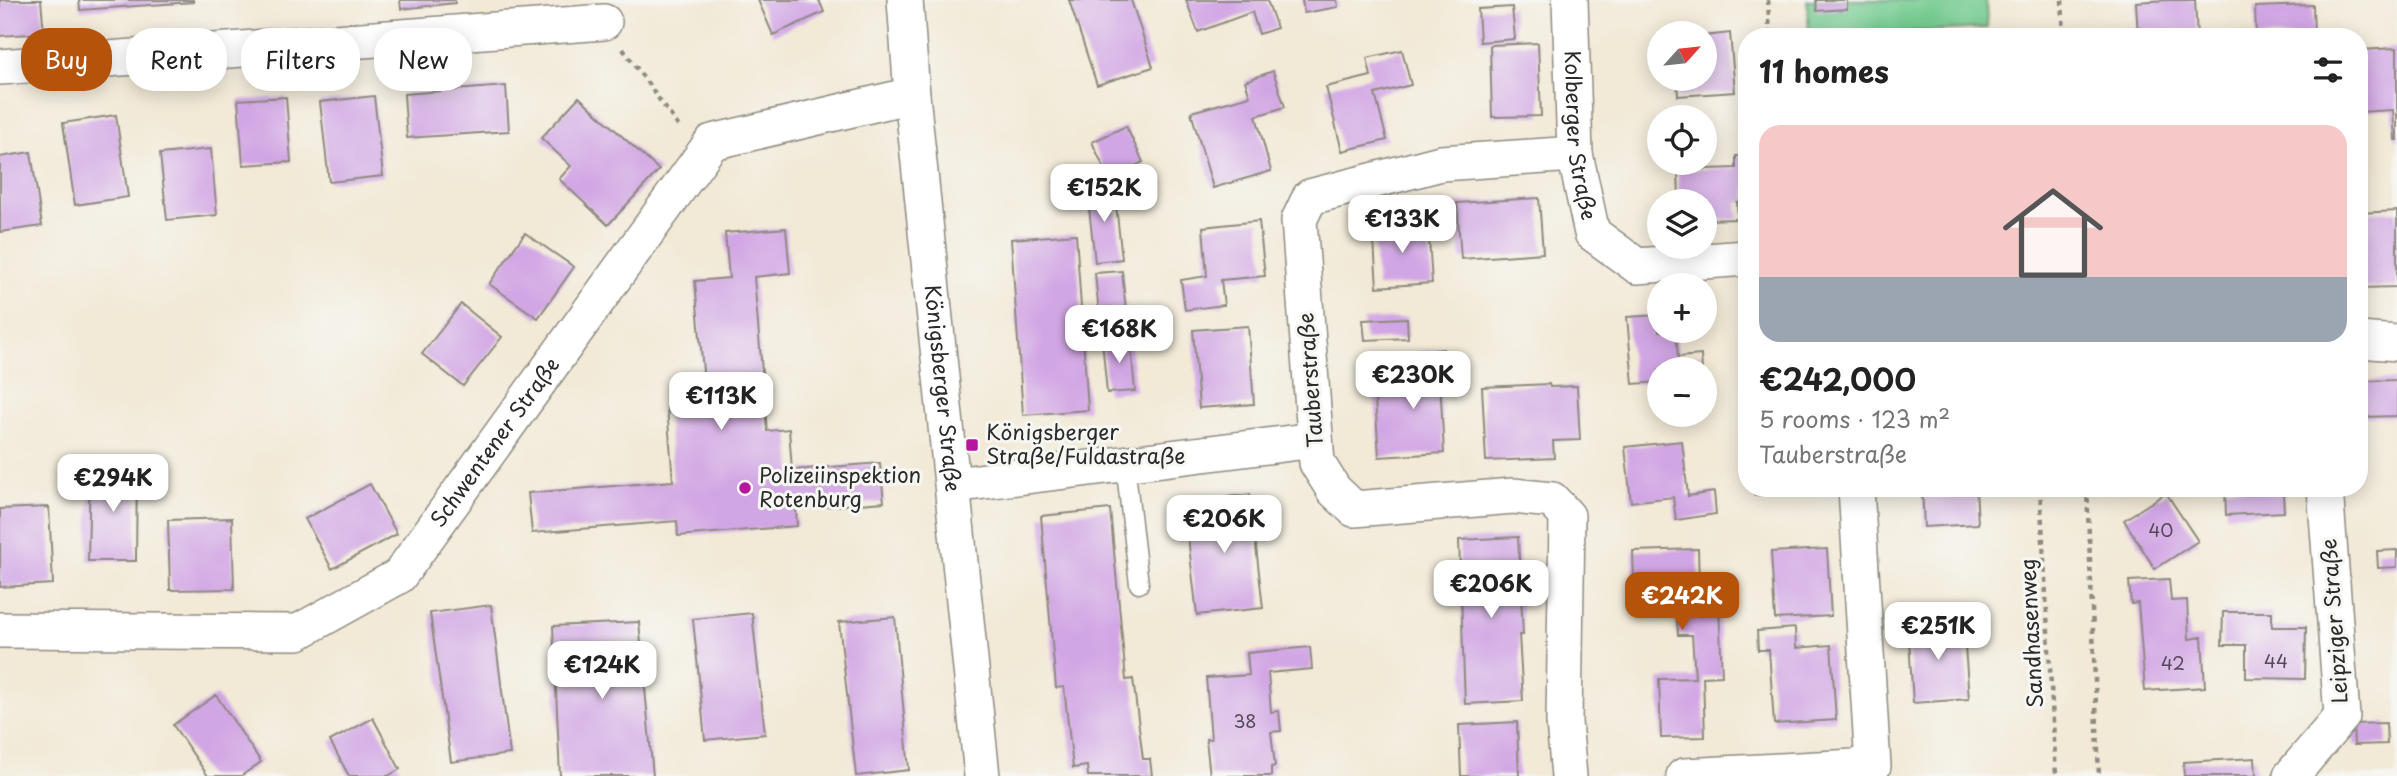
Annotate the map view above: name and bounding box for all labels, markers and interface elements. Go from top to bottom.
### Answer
north arrow [1647,21,1717,91]
map controls [1647,21,1717,427]
chip: Buy [21,28,112,91]
chip: Rent [126,28,227,91]
chip: Filters [241,28,360,91]
chip: New [374,28,472,91]
text: 11 homes [1759,48,1889,93]
street label: Kolberger Straße [1558,50,1607,223]
icon: filters [2309,51,2347,89]
button: locate [1647,105,1717,175]
pin: €152K [1055,164,1153,224]
text: €152K [1066,169,1142,204]
icon: home [1990,170,2116,296]
button: layers [1647,189,1717,259]
pin: €133K [1353,196,1451,255]
text: €133K [1364,200,1440,235]
button: + [1647,273,1717,343]
street label: Königsberger Straße [918,283,971,493]
pin: €168K [1070,306,1168,365]
text: €168K [1081,310,1157,345]
street label: Tauberstraße [1288,312,1330,449]
street label: Schwentener Straße [421,350,566,533]
pin: €230K [1364,352,1462,411]
text: €230K [1372,356,1454,391]
text: €242,000 [1759,356,1916,401]
button: − [1647,357,1717,427]
pin: €113K [672,372,770,432]
text: €113K [685,377,757,412]
text: 5 rooms · 123 m² [1759,401,1950,436]
place label: Königsberger Straße/Fuldastraße [986,415,1186,471]
text: Tauberstraße [1759,436,1907,471]
marker: Königsberger Straße/Fuldastraße [964,437,980,453]
pin: €294K [64,454,162,514]
place label: Polizeiinspektion Rotenburg [759,458,921,514]
text: €294K [73,459,153,494]
marker: Polizeiinspektion Rotenburg [737,480,753,496]
pin: €206K [1175,496,1273,555]
text: €206K [1183,500,1265,535]
house number: 40 [2148,516,2174,543]
street label: Leipziger Straße [2311,538,2355,705]
street label: Sandhasenweg [2010,558,2050,709]
pin: €206K [1442,560,1540,620]
text: €206K [1450,565,1532,600]
pin: €242K [1633,572,1731,632]
text: €242K [1641,577,1723,612]
pin: €251K [1889,602,1987,662]
text: €251K [1901,607,1975,642]
pin: €124K [553,642,651,701]
text: €124K [564,646,640,681]
house number: 44 [2264,647,2288,674]
house number: 42 [2161,649,2185,676]
house number: 38 [1233,707,1257,734]

